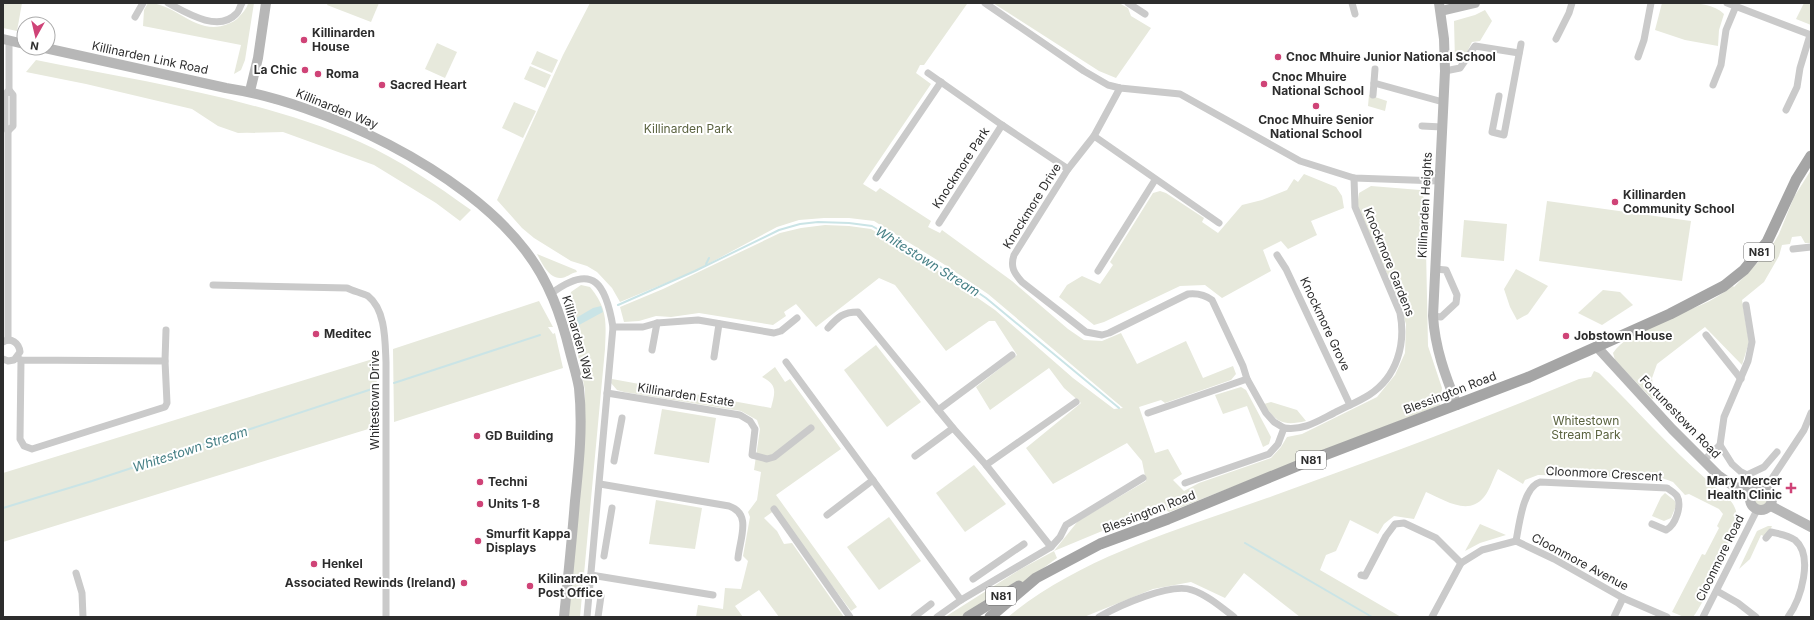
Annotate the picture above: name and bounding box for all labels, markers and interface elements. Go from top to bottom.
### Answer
north arrow [16,16,56,56]
place label: Killinarden House [312,25,375,54]
marker: Killinarden House [299,35,309,45]
text: N [29,38,40,53]
street label: Killinarden Link Road [91,38,210,77]
place label: Cnoc Mhuire Junior National School [1286,49,1496,64]
marker: Cnoc Mhuire Junior National School [1273,52,1283,62]
place label: La Chic [254,62,297,77]
marker: La Chic [300,65,310,75]
place label: Roma [326,66,359,81]
marker: Roma [313,69,323,79]
place label: Cnoc Mhuire National School [1272,69,1364,98]
place label: Sacred Heart [390,77,467,92]
marker: Cnoc Mhuire National School [1259,79,1269,89]
marker: Sacred Heart [377,80,387,90]
street label: Killinarden Way [294,85,381,132]
marker: Cnoc Mhuire Senior National School [1311,101,1321,111]
place label: Cnoc Mhuire Senior National School [1258,112,1374,141]
park label: Killinarden Park [644,121,733,136]
street label: Knockmore Park [929,124,993,211]
street label: Killinarden Heights [1414,152,1435,258]
street label: Knockmore Drive [999,160,1064,251]
place label: Killinarden Community School [1623,187,1734,216]
marker: Killinarden Community School [1610,197,1620,207]
street label: Knockmore Gardens [1361,205,1418,318]
water label: Whitestown Stream [873,222,983,300]
road number: N81 [1744,243,1774,261]
street label: Knockmore Grove [1297,274,1354,373]
street label: Killinarden Way [559,294,598,382]
place label: Meditec [324,326,372,341]
place label: Jobstown House [1574,328,1672,343]
marker: Meditec [311,329,321,339]
marker: Jobstown House [1561,331,1571,341]
street label: Whitestown Drive [367,350,382,450]
street label: Blessington Road [1401,368,1498,417]
street label: Fortunestown Road [1637,372,1724,461]
street label: Killinarden Estate [637,379,736,410]
park label: Whitestown Stream Park [1551,413,1621,442]
water label: Whitestown Stream [130,423,250,475]
place label: GD Building [485,428,553,443]
marker: GD Building [472,431,482,441]
road number: N81 [1296,451,1326,469]
street label: Cloonmore Crescent [1545,463,1663,484]
place label: Mary Mercer Health Clinic [1707,473,1782,502]
place label: Techni [488,474,527,489]
marker: Techni [475,477,485,487]
marker: Mary Mercer Health Clinic [1785,482,1797,494]
street label: Blessington Road [1100,487,1197,536]
place label: Units 1-8 [488,496,540,511]
marker: Units 1-8 [475,499,485,509]
street label: Cloonmore Road [1692,512,1747,604]
place label: Smurfit Kappa Displays [486,526,571,555]
street label: Cloonmore Avenue [1529,530,1631,593]
marker: Smurfit Kappa Displays [473,536,483,546]
place label: Henkel [322,556,363,571]
marker: Henkel [309,559,319,569]
place label: Kilinarden Post Office [538,571,603,600]
place label: Associated Rewinds (Ireland) [285,575,456,590]
marker: Associated Rewinds (Ireland) [459,578,469,588]
marker: Kilinarden Post Office [525,581,535,591]
road number: N81 [986,587,1016,605]

